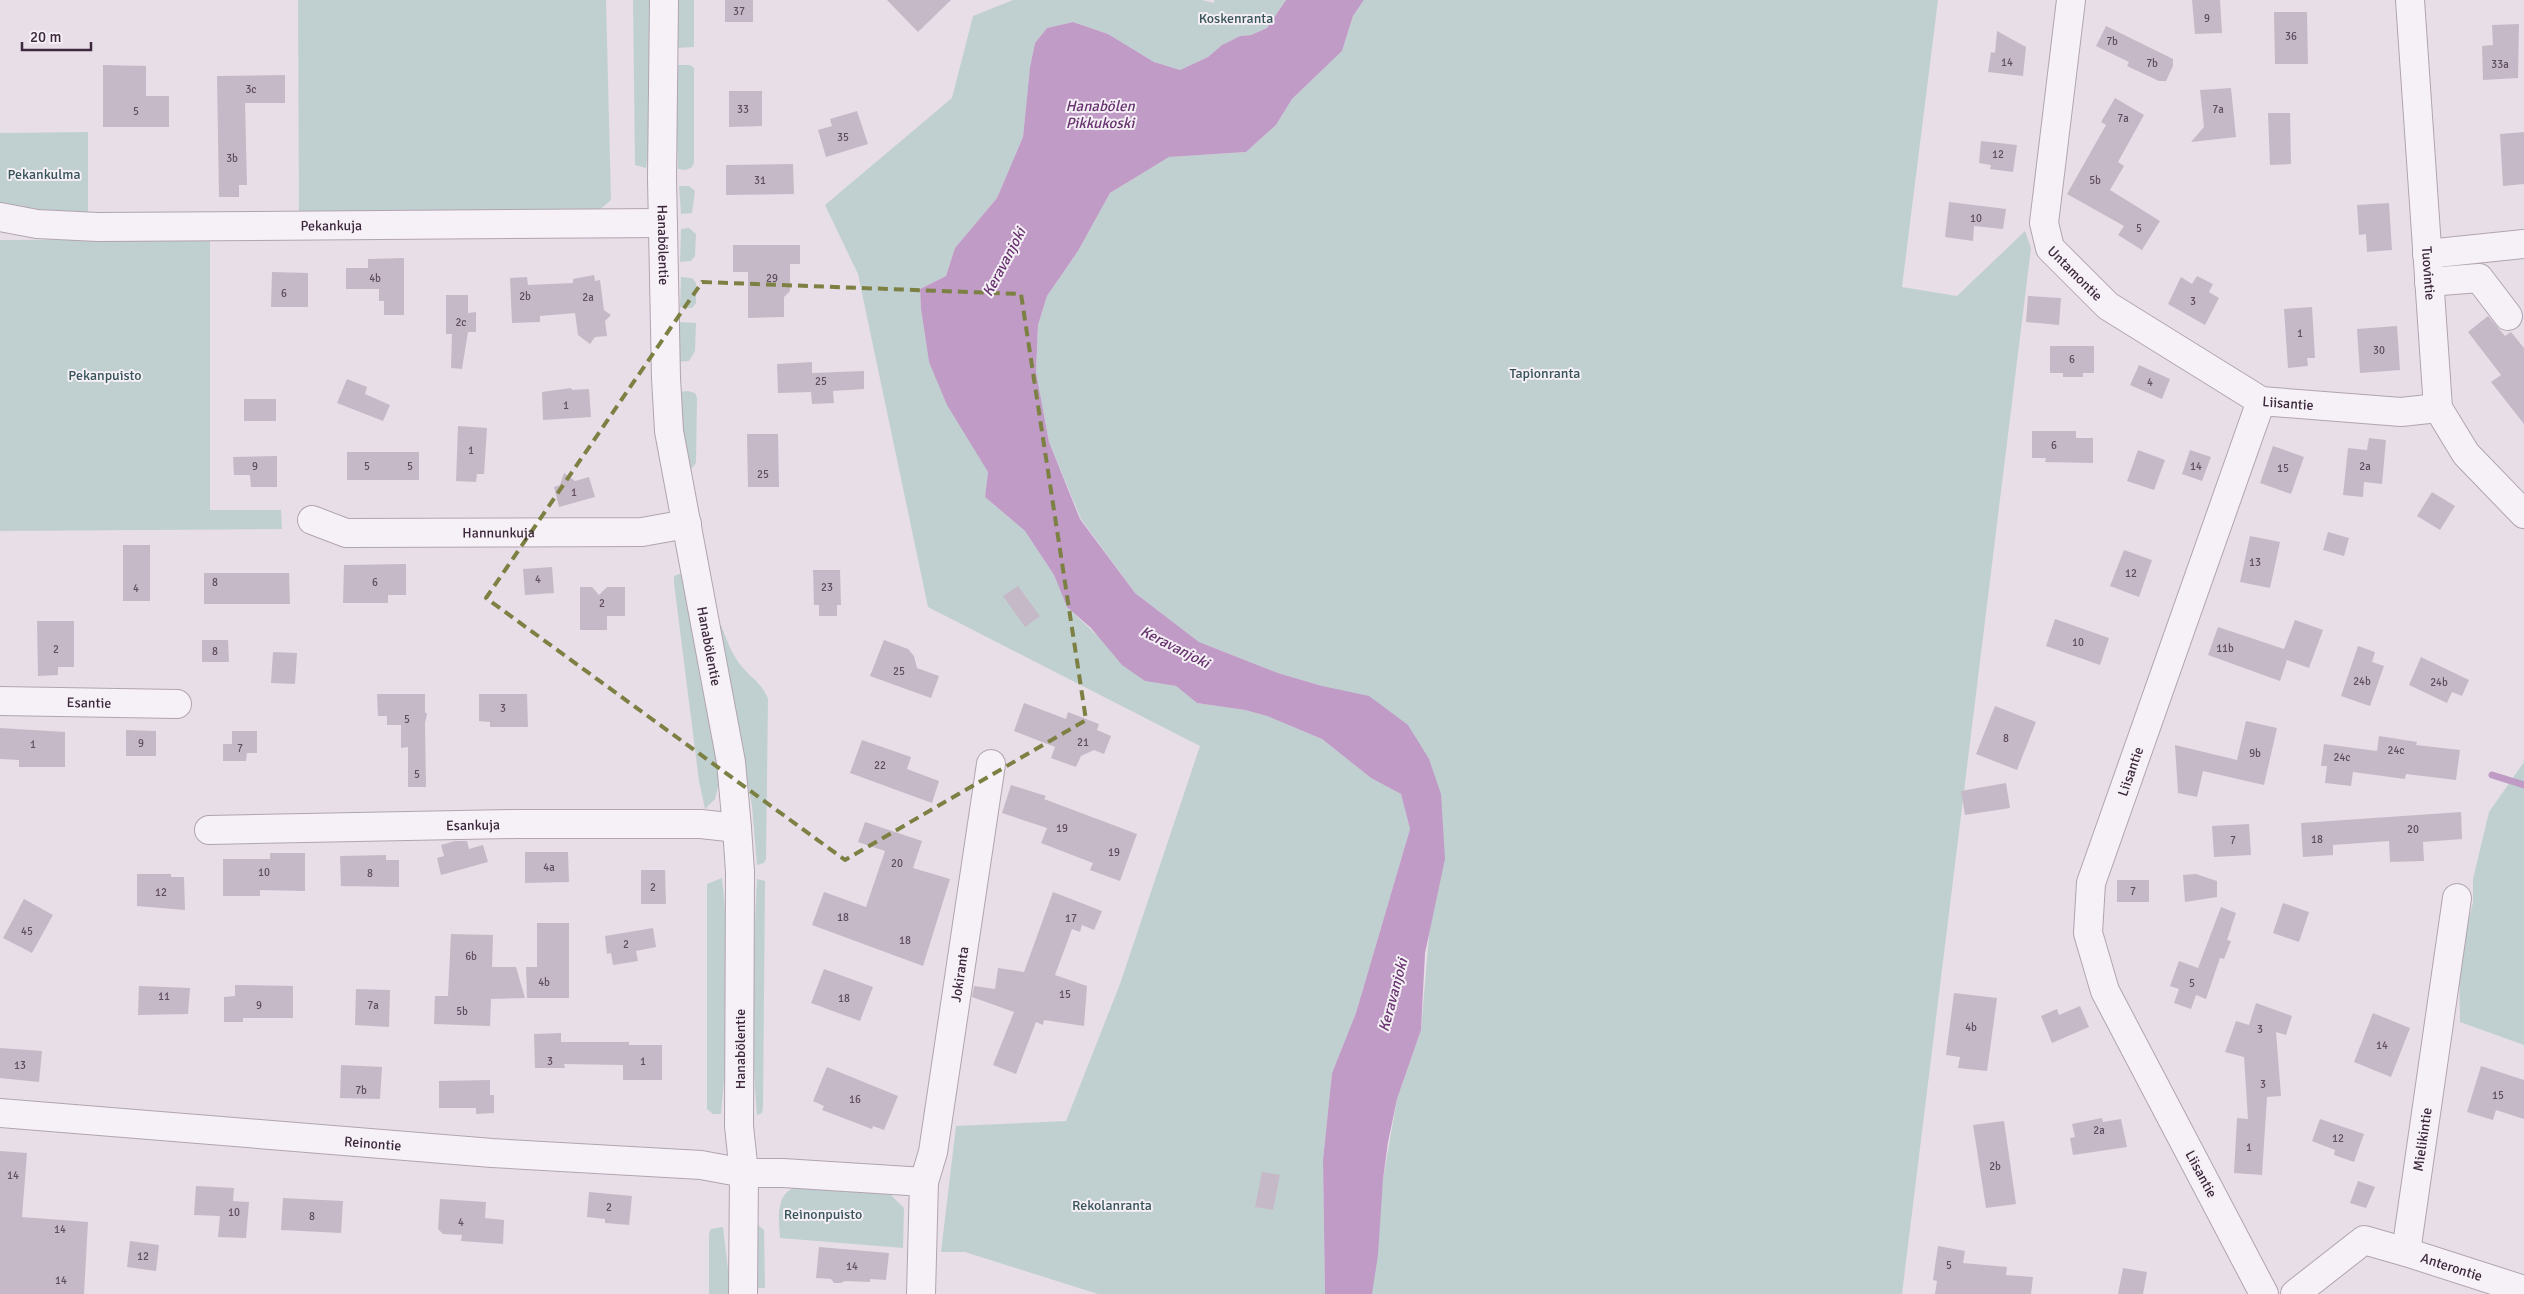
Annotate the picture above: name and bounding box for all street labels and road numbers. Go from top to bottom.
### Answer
street label: Hanabölentie [654,205,673,285]
street label: Pekankuja [300,217,362,234]
street label: Untamontie [2044,242,2106,304]
street label: Tuovintie [2418,246,2439,301]
street label: Liisantie [2262,393,2314,414]
street label: Hannunkuja [462,524,535,541]
street label: Hanabölentie [694,605,725,687]
street label: Esantie [67,694,111,711]
street label: Liisantie [2114,744,2147,798]
street label: Esankuja [446,816,500,834]
street label: Jokiranta [947,945,972,1003]
street label: Hanabölentie [732,1009,749,1089]
street label: Mielikintie [2409,1106,2435,1172]
street label: Reinontie [343,1133,402,1154]
street label: Liisantie [2181,1147,2221,1201]
street label: Anterontie [2419,1249,2485,1285]

